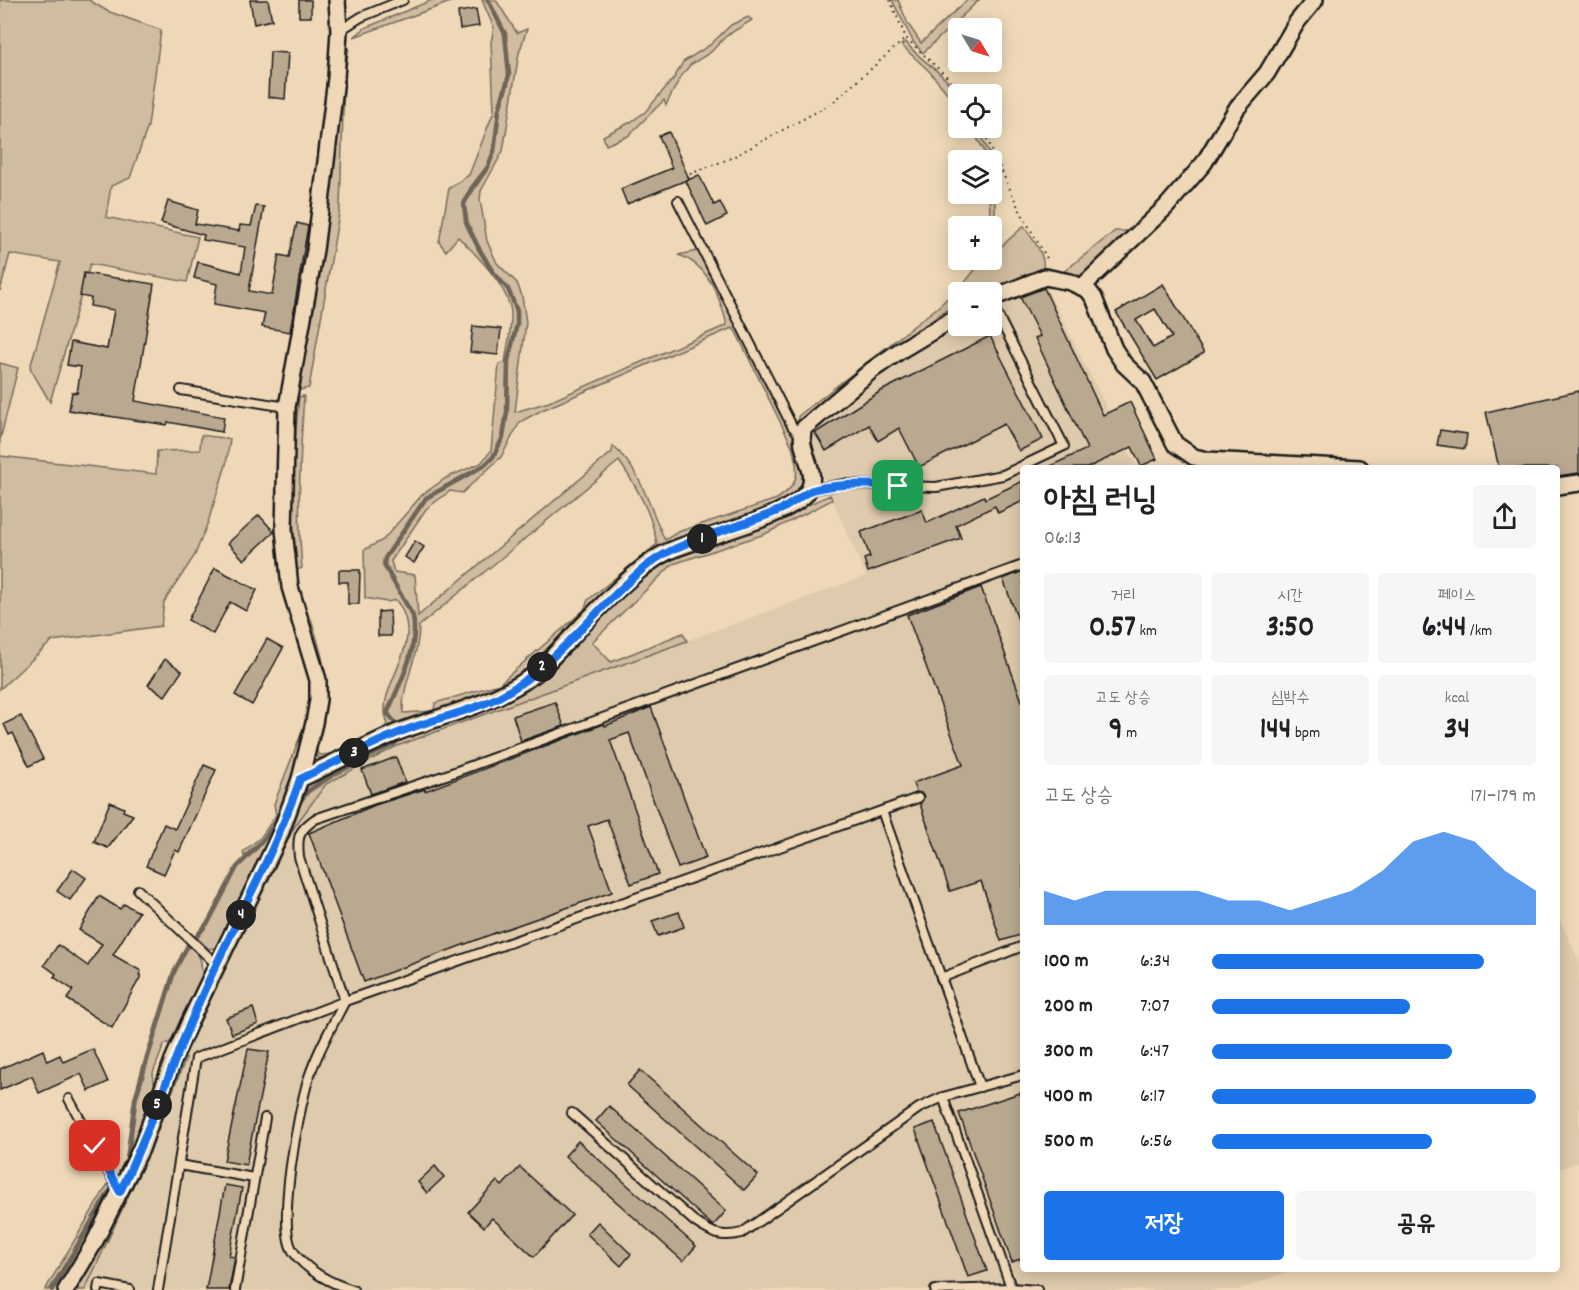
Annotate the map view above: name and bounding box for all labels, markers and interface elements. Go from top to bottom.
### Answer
north arrow [948,18,1002,72]
map controls [948,18,1002,336]
button: locate [948,84,1002,138]
button: layers [948,150,1002,204]
button: + [948,216,1002,270]
button: − [948,282,1002,336]
pin [872,460,923,511]
icon: arrive [881,469,914,502]
text: 아침 러닝 [1044,479,1158,526]
button: share [1473,485,1536,548]
pin: 1 [687,524,717,554]
text: 06:13 [1044,525,1081,553]
text: 1 [700,527,704,550]
text: 거리 [1110,585,1136,608]
text: 시간 [1277,585,1303,608]
text: 페이스 [1438,585,1476,608]
text: 0.57 [1089,608,1136,651]
text: 3:50 [1266,608,1314,651]
text: 6:44 [1422,608,1466,651]
text: km [1136,620,1157,643]
text: /km [1466,620,1492,643]
pin: 2 [527,652,557,682]
text: 2 [539,655,546,678]
text: 고도 상승 [1095,687,1151,710]
text: 심박수 [1271,687,1309,710]
text: kcal [1445,687,1469,710]
text: 9 [1109,710,1123,753]
text: 144 [1260,710,1291,753]
text: 34 [1444,710,1470,753]
text: m [1123,722,1137,745]
text: bpm [1291,722,1320,745]
pin: 3 [339,738,369,768]
text: 3 [350,741,358,764]
text: 고도 상승 [1044,783,1113,811]
text: 171–179 m [1470,783,1536,811]
pin: 4 [226,900,256,930]
text: 4 [238,903,244,926]
text: 100 m [1044,948,1089,976]
text: 6:34 [1140,948,1170,976]
text: 200 m [1044,993,1093,1021]
text: 7:07 [1140,993,1170,1021]
text: 300 m [1044,1038,1093,1066]
text: 6:47 [1140,1038,1169,1066]
text: 400 m [1044,1083,1092,1111]
text: 6:17 [1140,1083,1165,1111]
pin: 5 [142,1090,172,1120]
text: 5 [153,1093,161,1116]
pin [69,1120,120,1171]
text: 500 m [1044,1128,1093,1156]
text: 6:56 [1140,1128,1172,1156]
icon: check [78,1129,111,1162]
button: 저장 [1044,1191,1284,1260]
button: 공유 [1296,1191,1536,1260]

